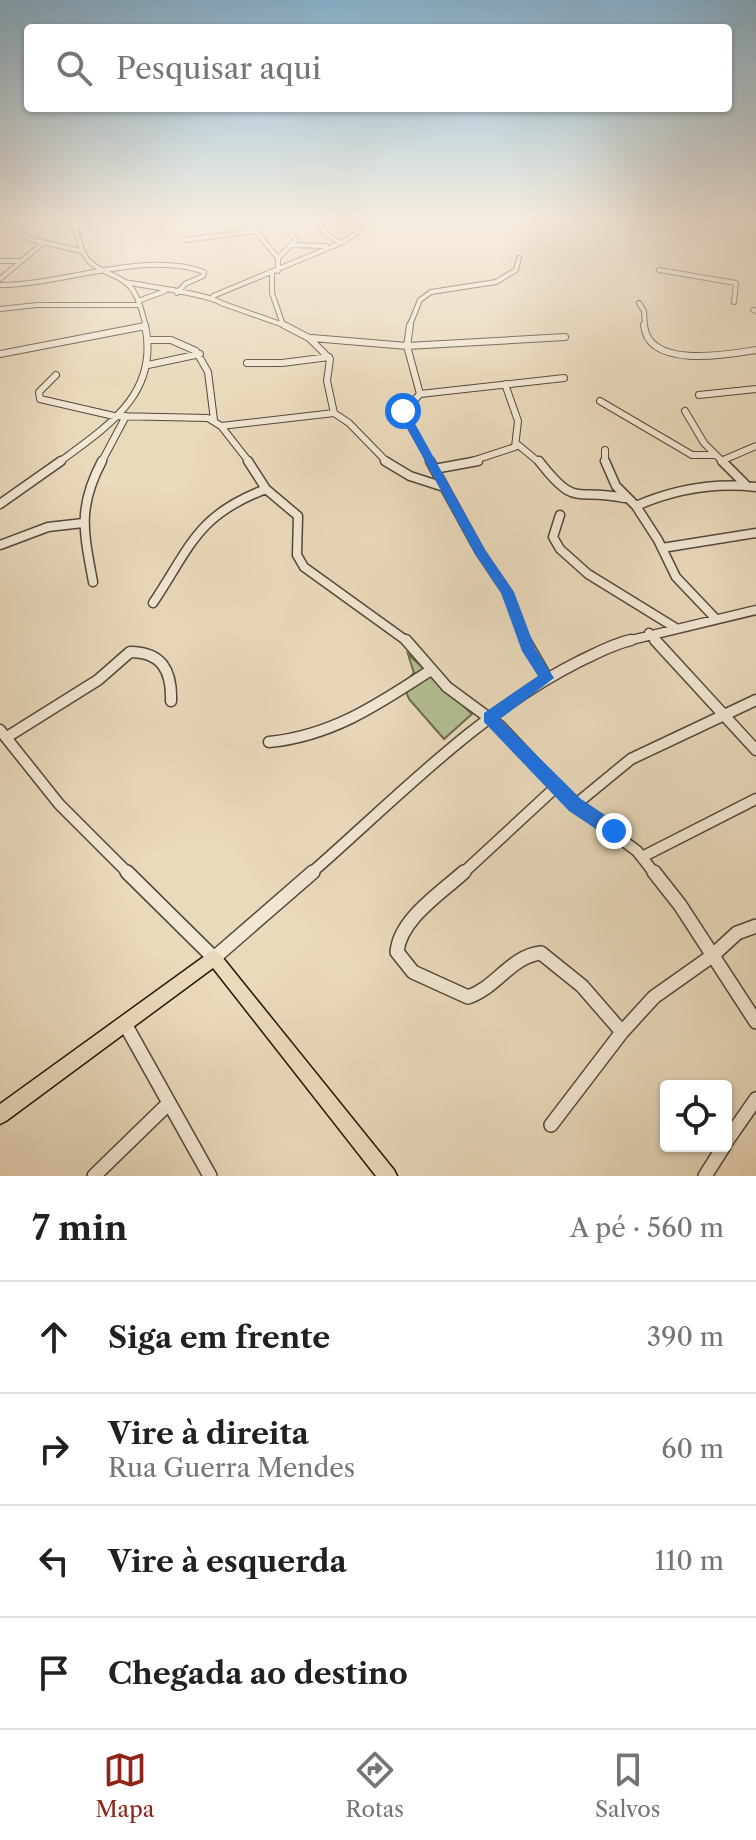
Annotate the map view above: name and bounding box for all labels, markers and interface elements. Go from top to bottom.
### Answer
search box [24,24,732,112]
icon: search [52,46,96,90]
text: Pesquisar aqui [116,50,321,87]
route start [385,393,421,429]
route end [596,813,632,849]
map controls [660,1080,732,1152]
button: locate [660,1080,732,1152]
text: 7 min [32,1207,128,1249]
text: A pé · 560 m [570,1212,724,1244]
icon: ahead [32,1315,76,1359]
text: Siga em frente [108,1319,330,1356]
text: 390 m [647,1321,724,1353]
text: Vire à direita [108,1415,309,1452]
icon: right [32,1427,76,1471]
text: 60 m [661,1433,724,1465]
text: Rua Guerra Mendes [108,1452,355,1484]
icon: left [32,1539,76,1583]
text: Vire à esquerda [108,1543,347,1580]
text: 110 m [655,1545,724,1577]
icon: arrive [32,1651,76,1695]
text: Chegada ao destino [108,1655,408,1692]
tab: Mapa [96,1748,154,1823]
tab: Rotas [346,1748,404,1823]
tab: Salvos [595,1748,660,1823]

